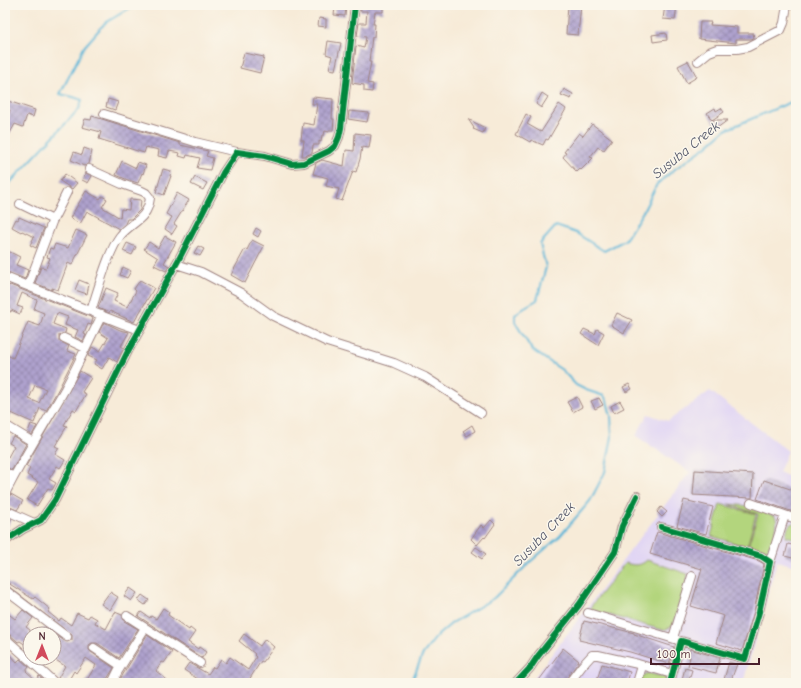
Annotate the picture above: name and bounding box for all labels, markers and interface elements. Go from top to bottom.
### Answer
water label: Susuba Creek [649,117,723,182]
water label: Susuba Creek [509,498,579,569]
north arrow [22,626,62,666]
text: N [38,630,46,643]
scale bar [651,640,759,666]
text: 100 m [657,647,690,661]

